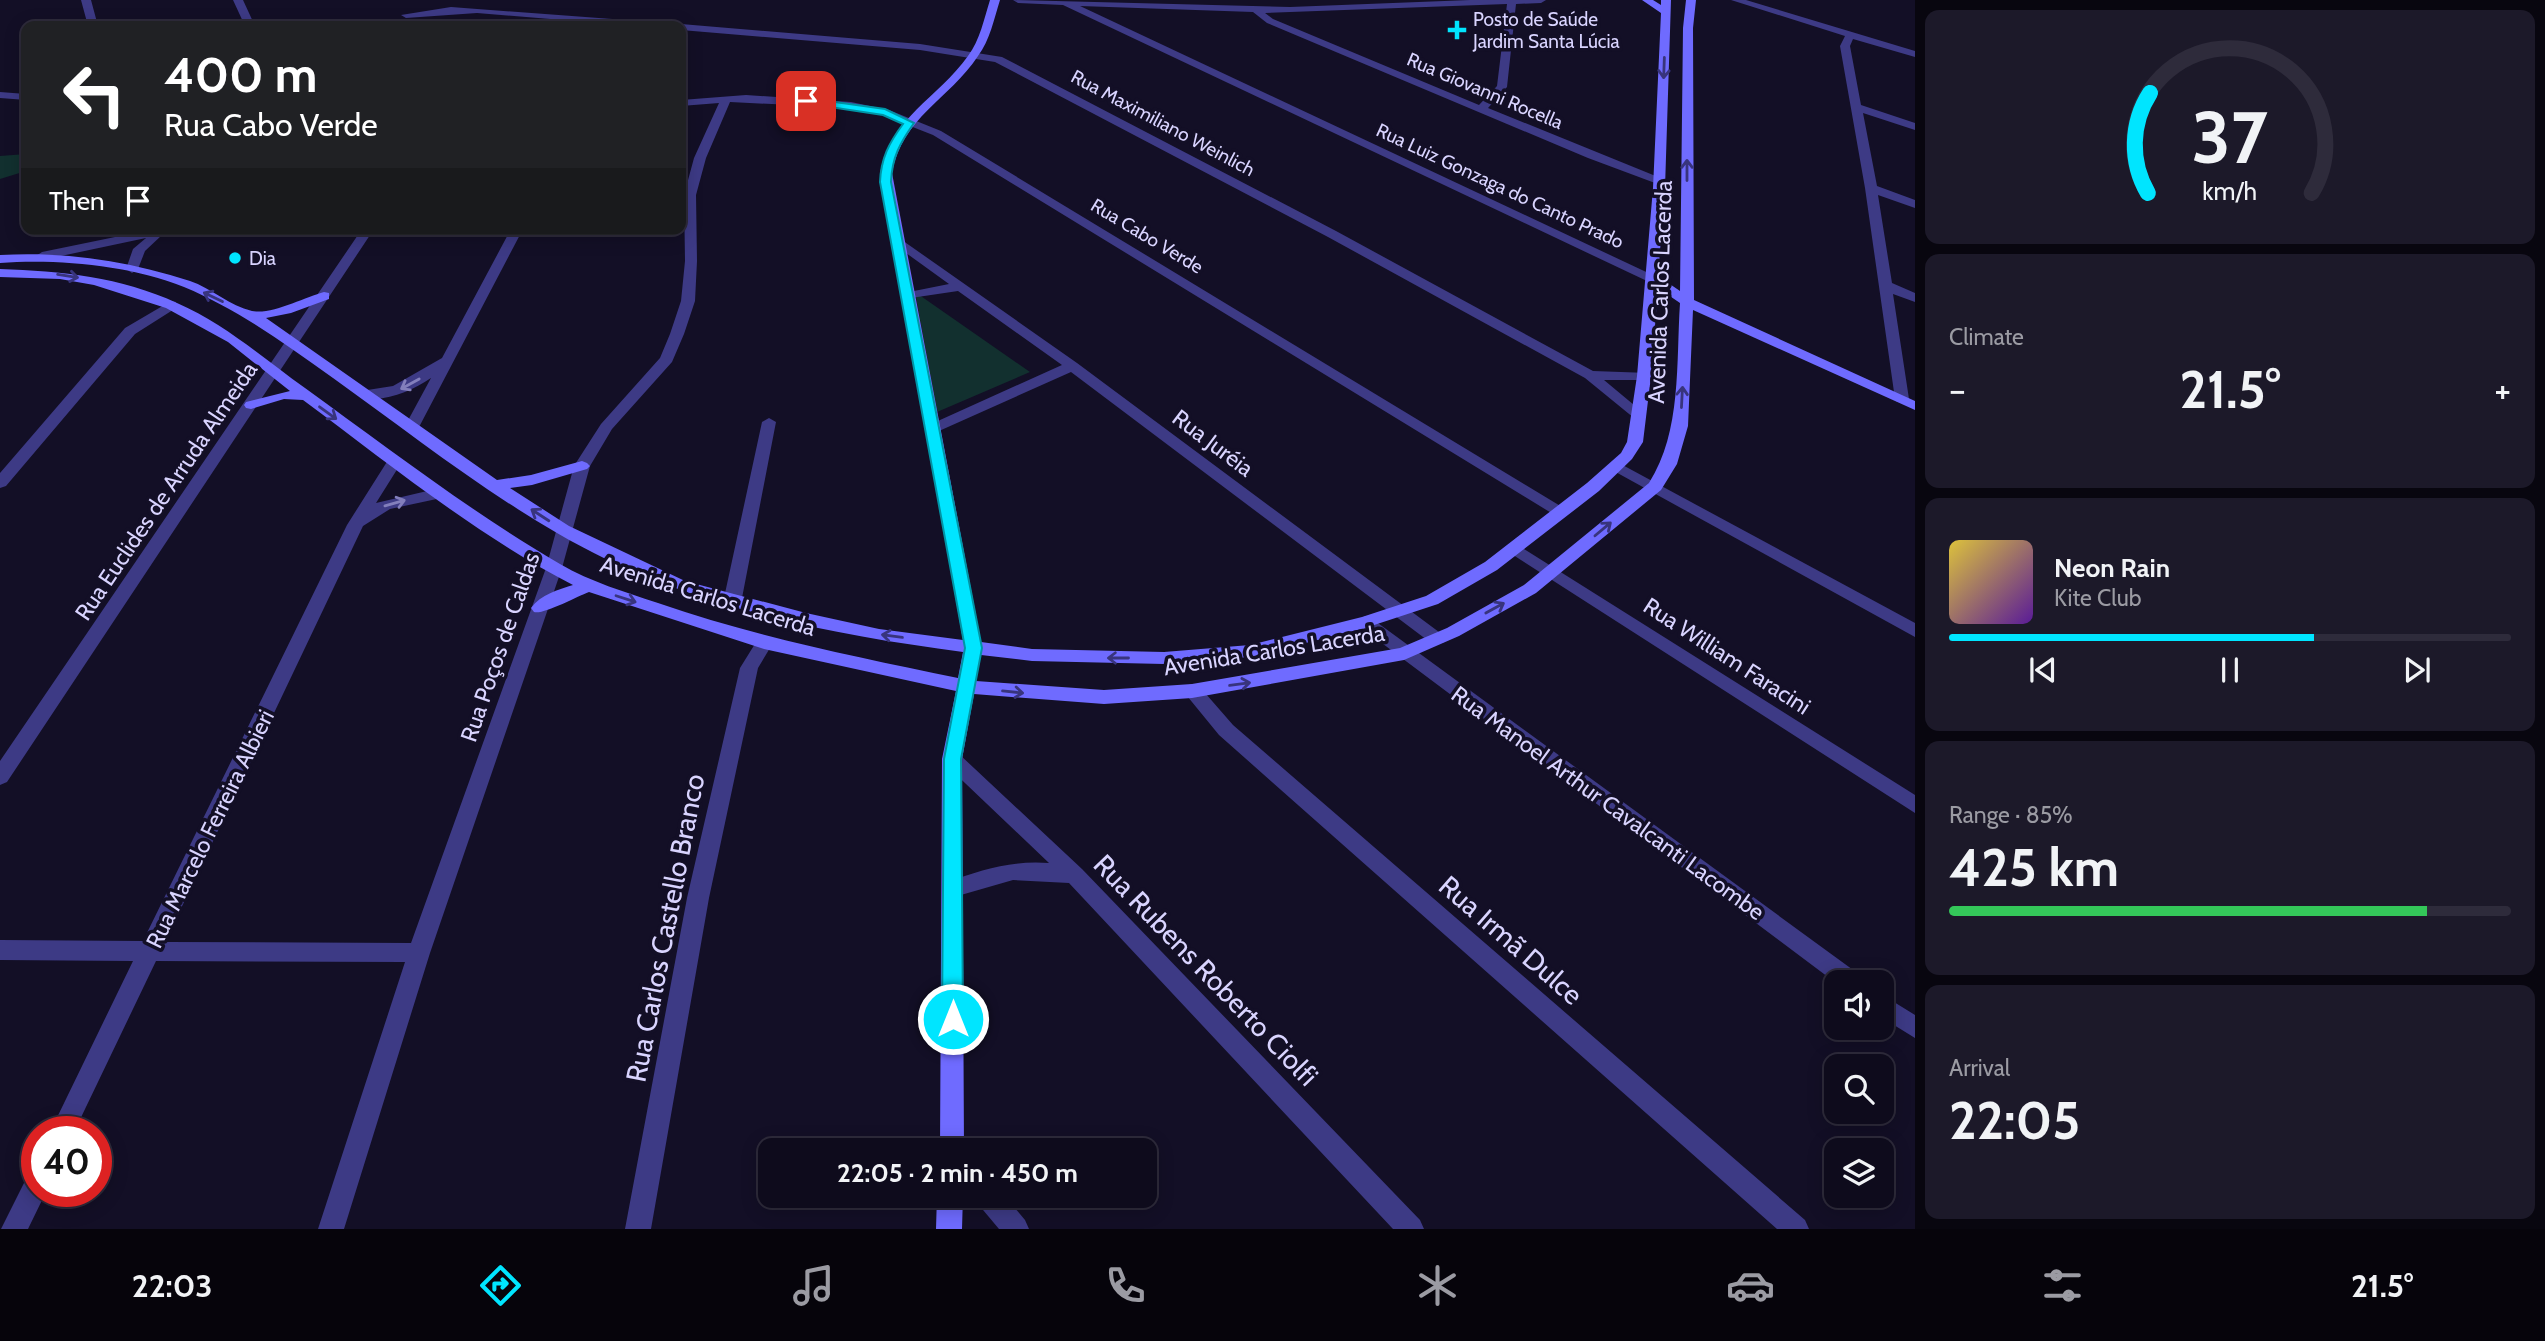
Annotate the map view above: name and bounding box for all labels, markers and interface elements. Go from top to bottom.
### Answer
place label: Posto de Saúde Jardim Santa Lúcia [1472,8,1620,53]
marker: Posto de Saúde Jardim Santa Lúcia [1447,20,1467,40]
text: 400 m [164,45,317,104]
street label: Rua Giovanni Rocella [1404,48,1566,134]
icon: left [49,49,140,140]
one-way arrow [1657,56,1670,79]
street label: Rua Maximiliano Weinlich [1067,65,1259,181]
pin [776,71,836,131]
icon: arrive [787,82,825,120]
text: 37 [2192,93,2268,181]
text: Rua Cabo Verde [164,105,378,144]
street label: Rua Luiz Gonzaga do Canto Prado [1373,118,1627,254]
one-way arrow [1680,158,1694,181]
text: km/h [2203,176,2257,206]
street label: Avenida Carlos Lacerda [1642,180,1678,404]
icon: arrive [119,182,157,220]
text: Then [49,185,105,217]
street label: Rua Cabo Verde [1087,193,1208,279]
place label: Dia [249,247,276,270]
marker: Dia [227,250,243,266]
one-way arrow [56,270,79,283]
one-way arrow [203,290,224,304]
text: Climate [1949,323,2024,351]
street label: Rua Euclides de Arruda Almeida [69,356,263,626]
text: 21.5° [2179,358,2281,421]
text: − [1949,366,1966,413]
text: + [2494,366,2511,413]
one-way arrow [400,377,421,391]
one-way arrow [1676,386,1689,409]
street label: Rua Juréia [1167,403,1259,483]
one-way arrow [318,405,337,420]
one-way arrow [383,496,406,509]
one-way arrow [531,508,551,522]
one-way arrow [1593,521,1611,537]
street label: Rua Poços de Caldas [454,549,546,745]
street label: Avenida Carlos Lacerda [597,550,819,642]
text: Neon Rain [2054,552,2170,584]
text: Kite Club [2054,584,2141,612]
street label: Rua William Faracini [1638,592,1816,720]
one-way arrow [615,594,637,606]
one-way arrow [1485,601,1505,615]
street label: Avenida Carlos Lacerda [1161,619,1387,681]
one-way arrow [881,630,904,643]
one-way arrow [1107,651,1130,665]
icon: previous [2024,651,2062,689]
icon: pause [2211,651,2249,689]
icon: next [2398,651,2436,689]
one-way arrow [1228,677,1251,690]
street label: Rua Manoel Arthur Cavalcanti Lacombe [1446,680,1770,926]
one-way arrow [1002,685,1024,698]
street label: Rua Marcelo Ferreira Albieri [140,705,280,953]
street label: Rua Carlos Castello Branco [618,771,712,1085]
text: Range · 85% [1949,801,2073,829]
text: 425 km [1949,836,2119,899]
street label: Rua Rubens Roberto Ciolfi [1087,847,1325,1093]
street label: Rua Irmã Dulce [1432,868,1590,1012]
map controls [1824,970,1894,1208]
button: sound [1824,970,1894,1040]
position arrow [916,982,990,1056]
button: search [1824,1054,1894,1124]
text: Arrival [1949,1054,2010,1082]
text: 22:05 [1949,1089,2080,1152]
speed limit sign: 40 [21,1116,112,1207]
button: layers [1824,1138,1894,1208]
text: 22:05 · 2 min · 450 m [837,1157,1078,1189]
icon: directions [476,1261,525,1310]
icon: music [789,1261,838,1310]
icon: phone [1101,1261,1150,1310]
icon: climate [1413,1261,1462,1310]
icon: car [1726,1261,1775,1310]
icon: filters [2038,1261,2087,1310]
text: 22:03 [132,1266,213,1305]
text: 21.5° [2351,1266,2413,1305]

